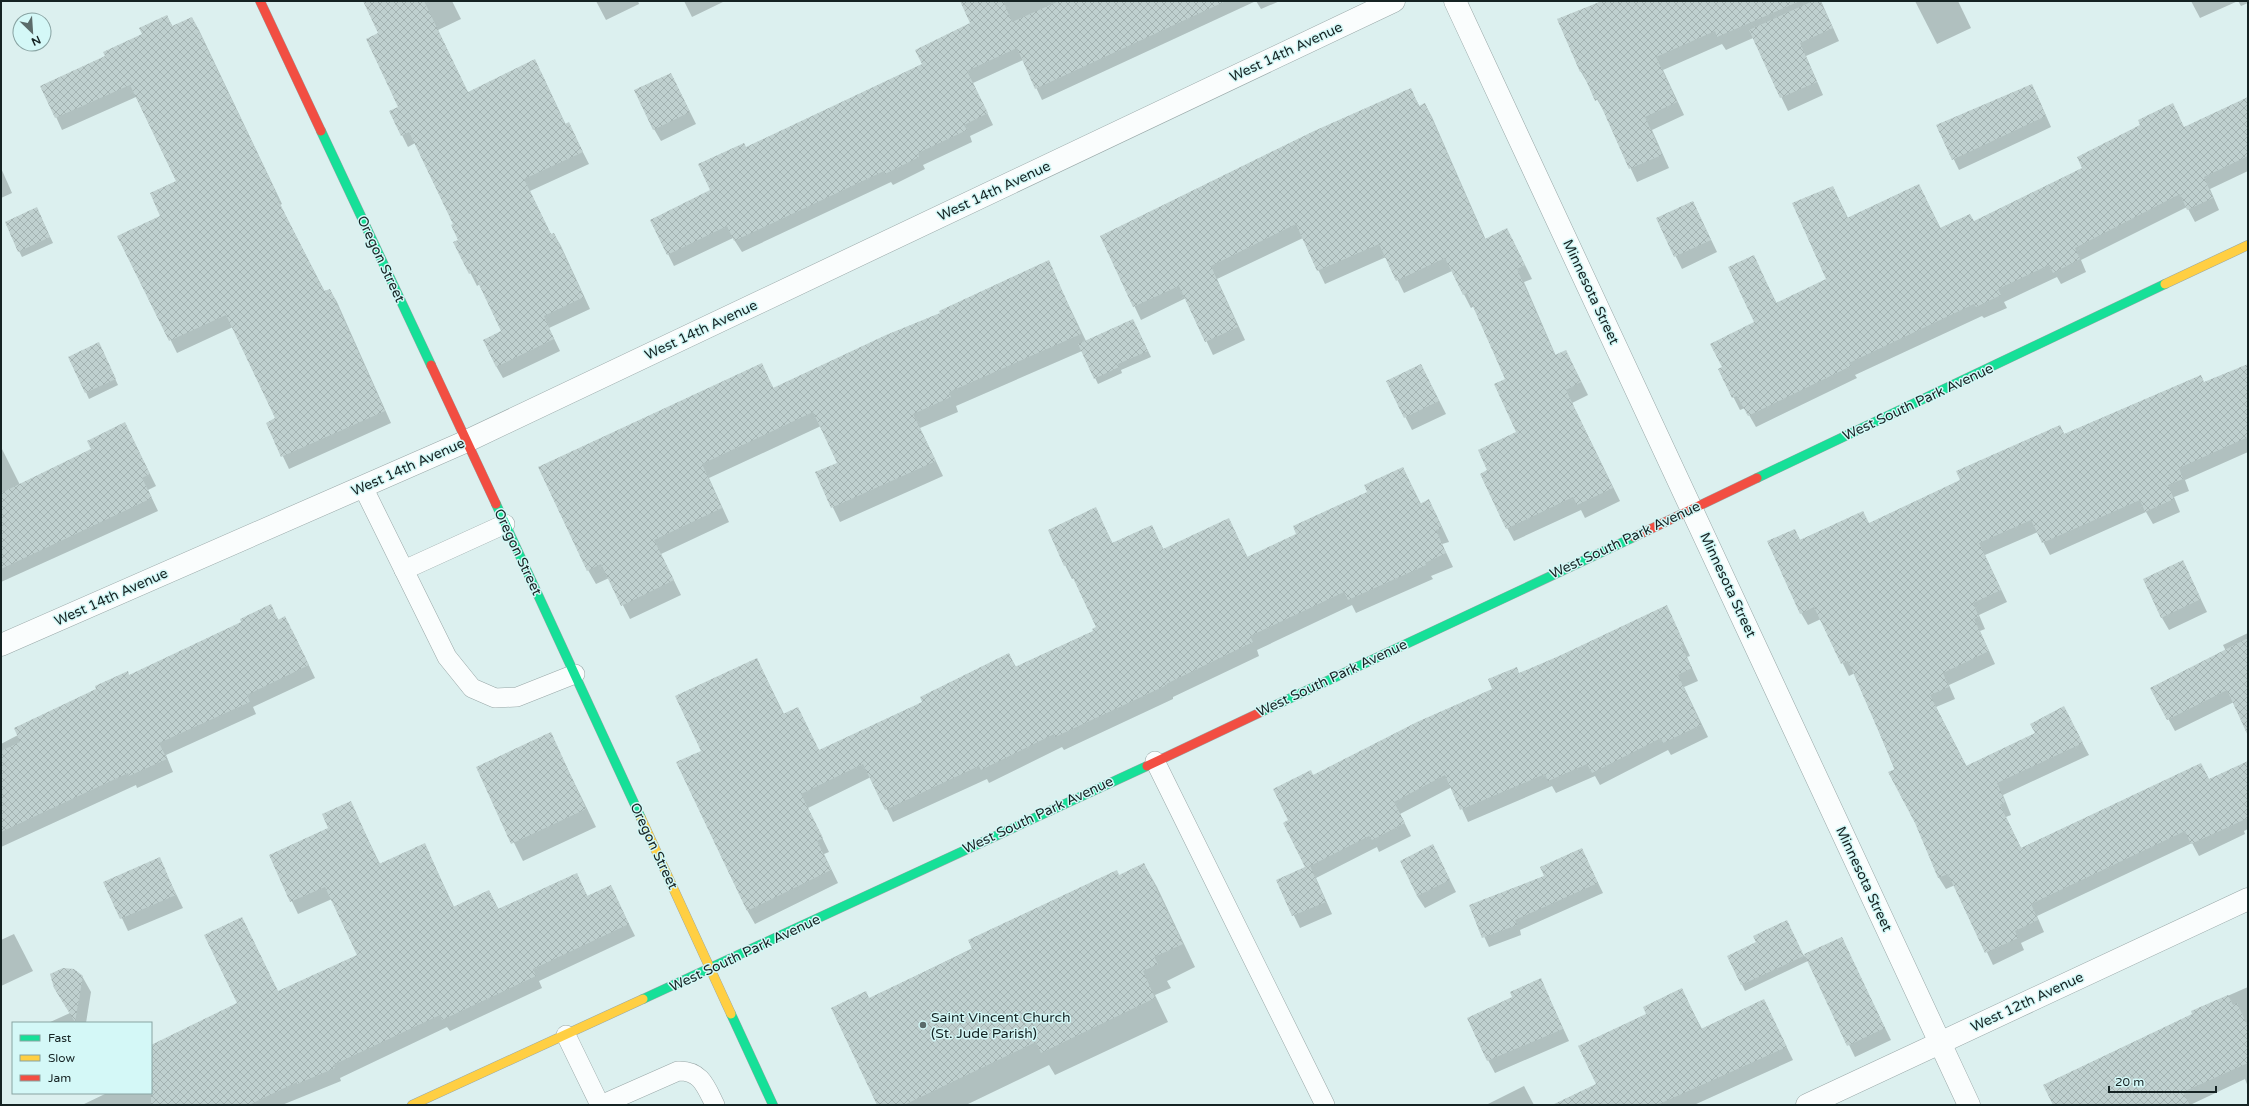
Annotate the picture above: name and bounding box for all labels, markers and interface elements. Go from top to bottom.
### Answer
north arrow [12,12,52,52]
street label: West 14th Avenue [1227,18,1345,86]
text: N [29,33,43,48]
street label: West 14th Avenue [935,157,1053,225]
street label: Oregon Street [353,213,409,306]
street label: Minnesota Street [1559,237,1623,348]
street label: West 14th Avenue [642,296,760,364]
street label: West South Park Avenue [1840,360,1996,444]
street label: West 14th Avenue [349,434,467,500]
street label: West South Park Avenue [1547,498,1703,582]
street label: Oregon Street [490,506,546,599]
street label: Minnesota Street [1696,530,1760,641]
street label: West 14th Avenue [52,564,170,630]
street label: West South Park Avenue [1254,636,1410,720]
street label: West South Park Avenue [960,773,1116,857]
street label: Oregon Street [626,800,682,893]
street label: Minnesota Street [1832,824,1896,935]
street label: West South Park Avenue [667,911,823,995]
street label: West 12th Avenue [1968,968,2086,1036]
place label: Saint Vincent Church (St. Jude Parish) [931,1009,1070,1042]
marker: Saint Vincent Church (St. Jude Parish) [918,1020,928,1030]
legend [12,1022,152,1094]
text: Fast [48,1031,72,1045]
text: Slow [48,1051,75,1065]
scale bar [2109,1068,2216,1094]
text: Jam [48,1071,71,1085]
text: 20 m [2115,1075,2144,1089]

